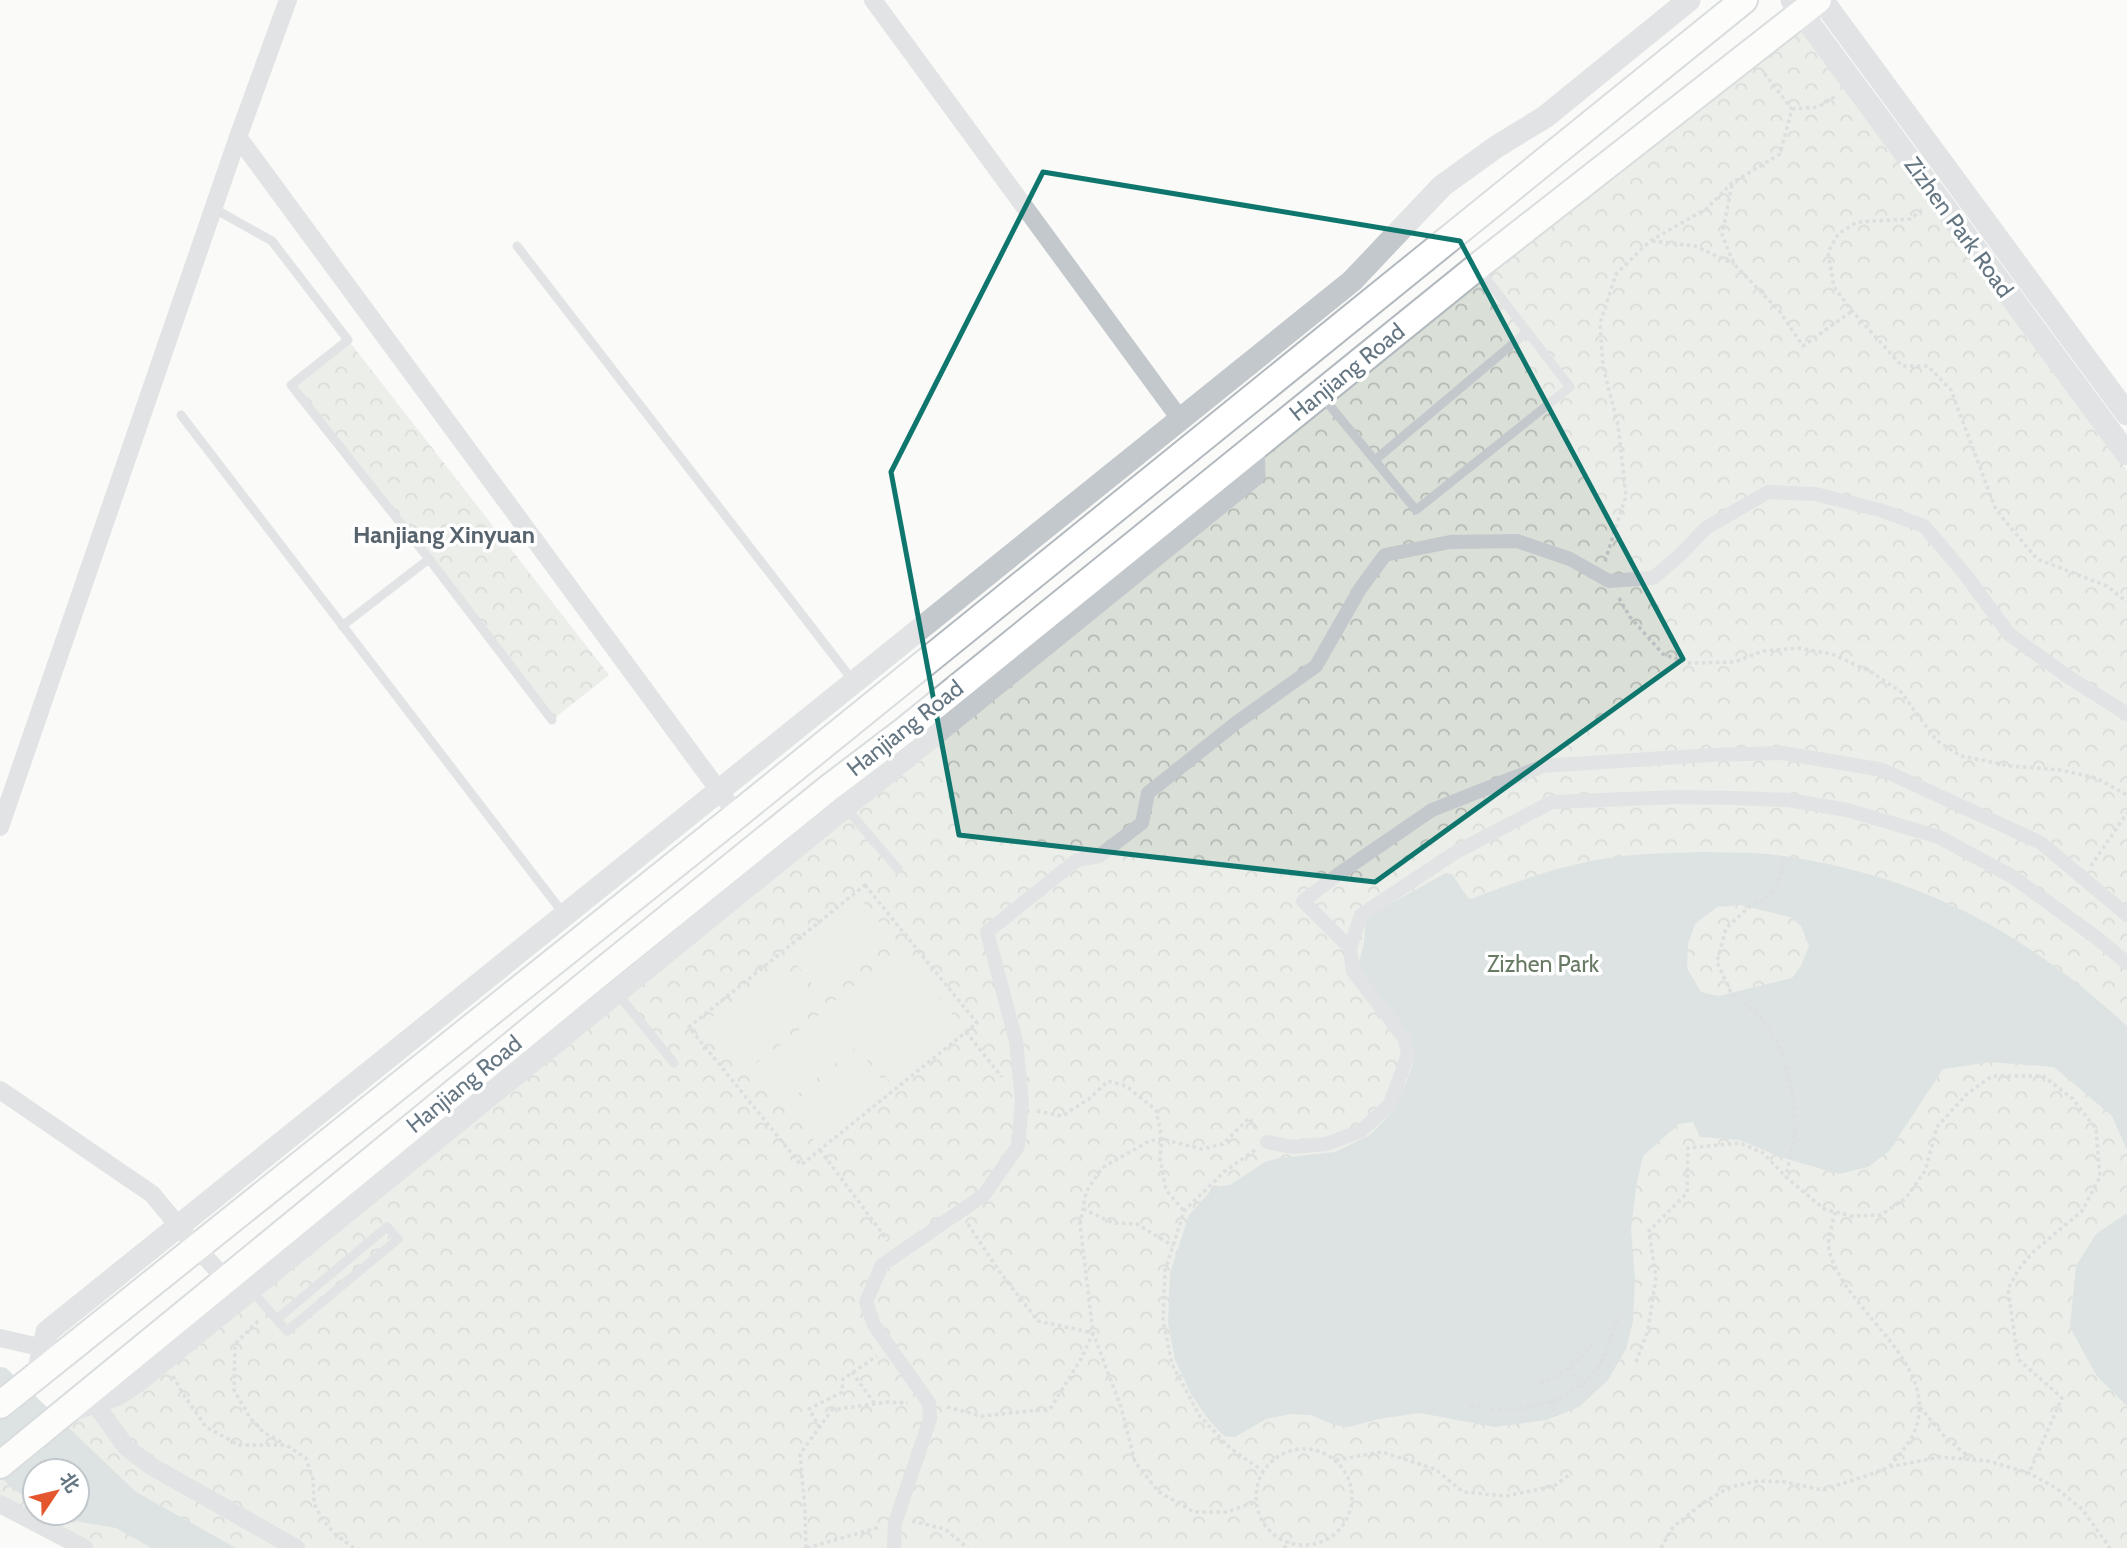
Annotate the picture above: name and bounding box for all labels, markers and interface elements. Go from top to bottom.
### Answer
street label: Zizhen Park Road [1899,151,2019,303]
street label: Hanjiang Road [1284,317,1410,427]
district label: Hanjiang Xinyuan [353,520,535,549]
street label: Hanjiang Road [841,674,969,782]
park label: Zizhen Park [1487,950,1600,978]
street label: Hanjiang Road [401,1029,527,1139]
north arrow [21,1457,91,1527]
text: 北 [55,1468,84,1497]

